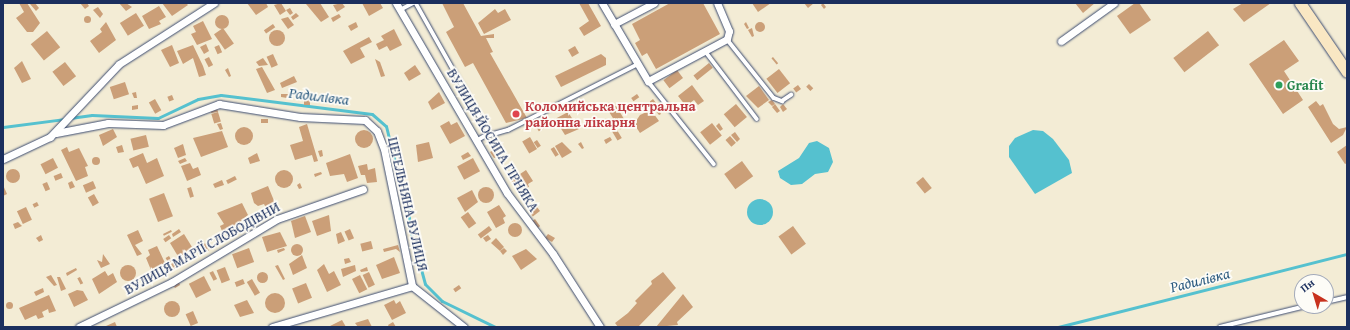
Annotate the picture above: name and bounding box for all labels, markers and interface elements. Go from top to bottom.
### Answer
street label: ВУЛИЦЯ ЙОСИПА ГІРНЯКА [444,65,542,215]
place label: Grafit [1287,77,1324,93]
marker: Grafit [1274,80,1284,90]
water label: Радилівка [288,83,350,109]
place label: Коломийська центральна районна лікарня [525,98,696,130]
marker: Коломийська центральна районна лікарня [510,108,522,120]
street label: ЦЕГЕЛЬНЯНА ВУЛИЦЯ [384,135,432,273]
street label: ВУЛИЦЯ МАРІЇ СЛОБОДІВНИ [121,198,283,298]
water label: Радилівка [1168,264,1232,296]
north arrow [1294,274,1334,314]
text: Пн [1297,275,1318,296]

